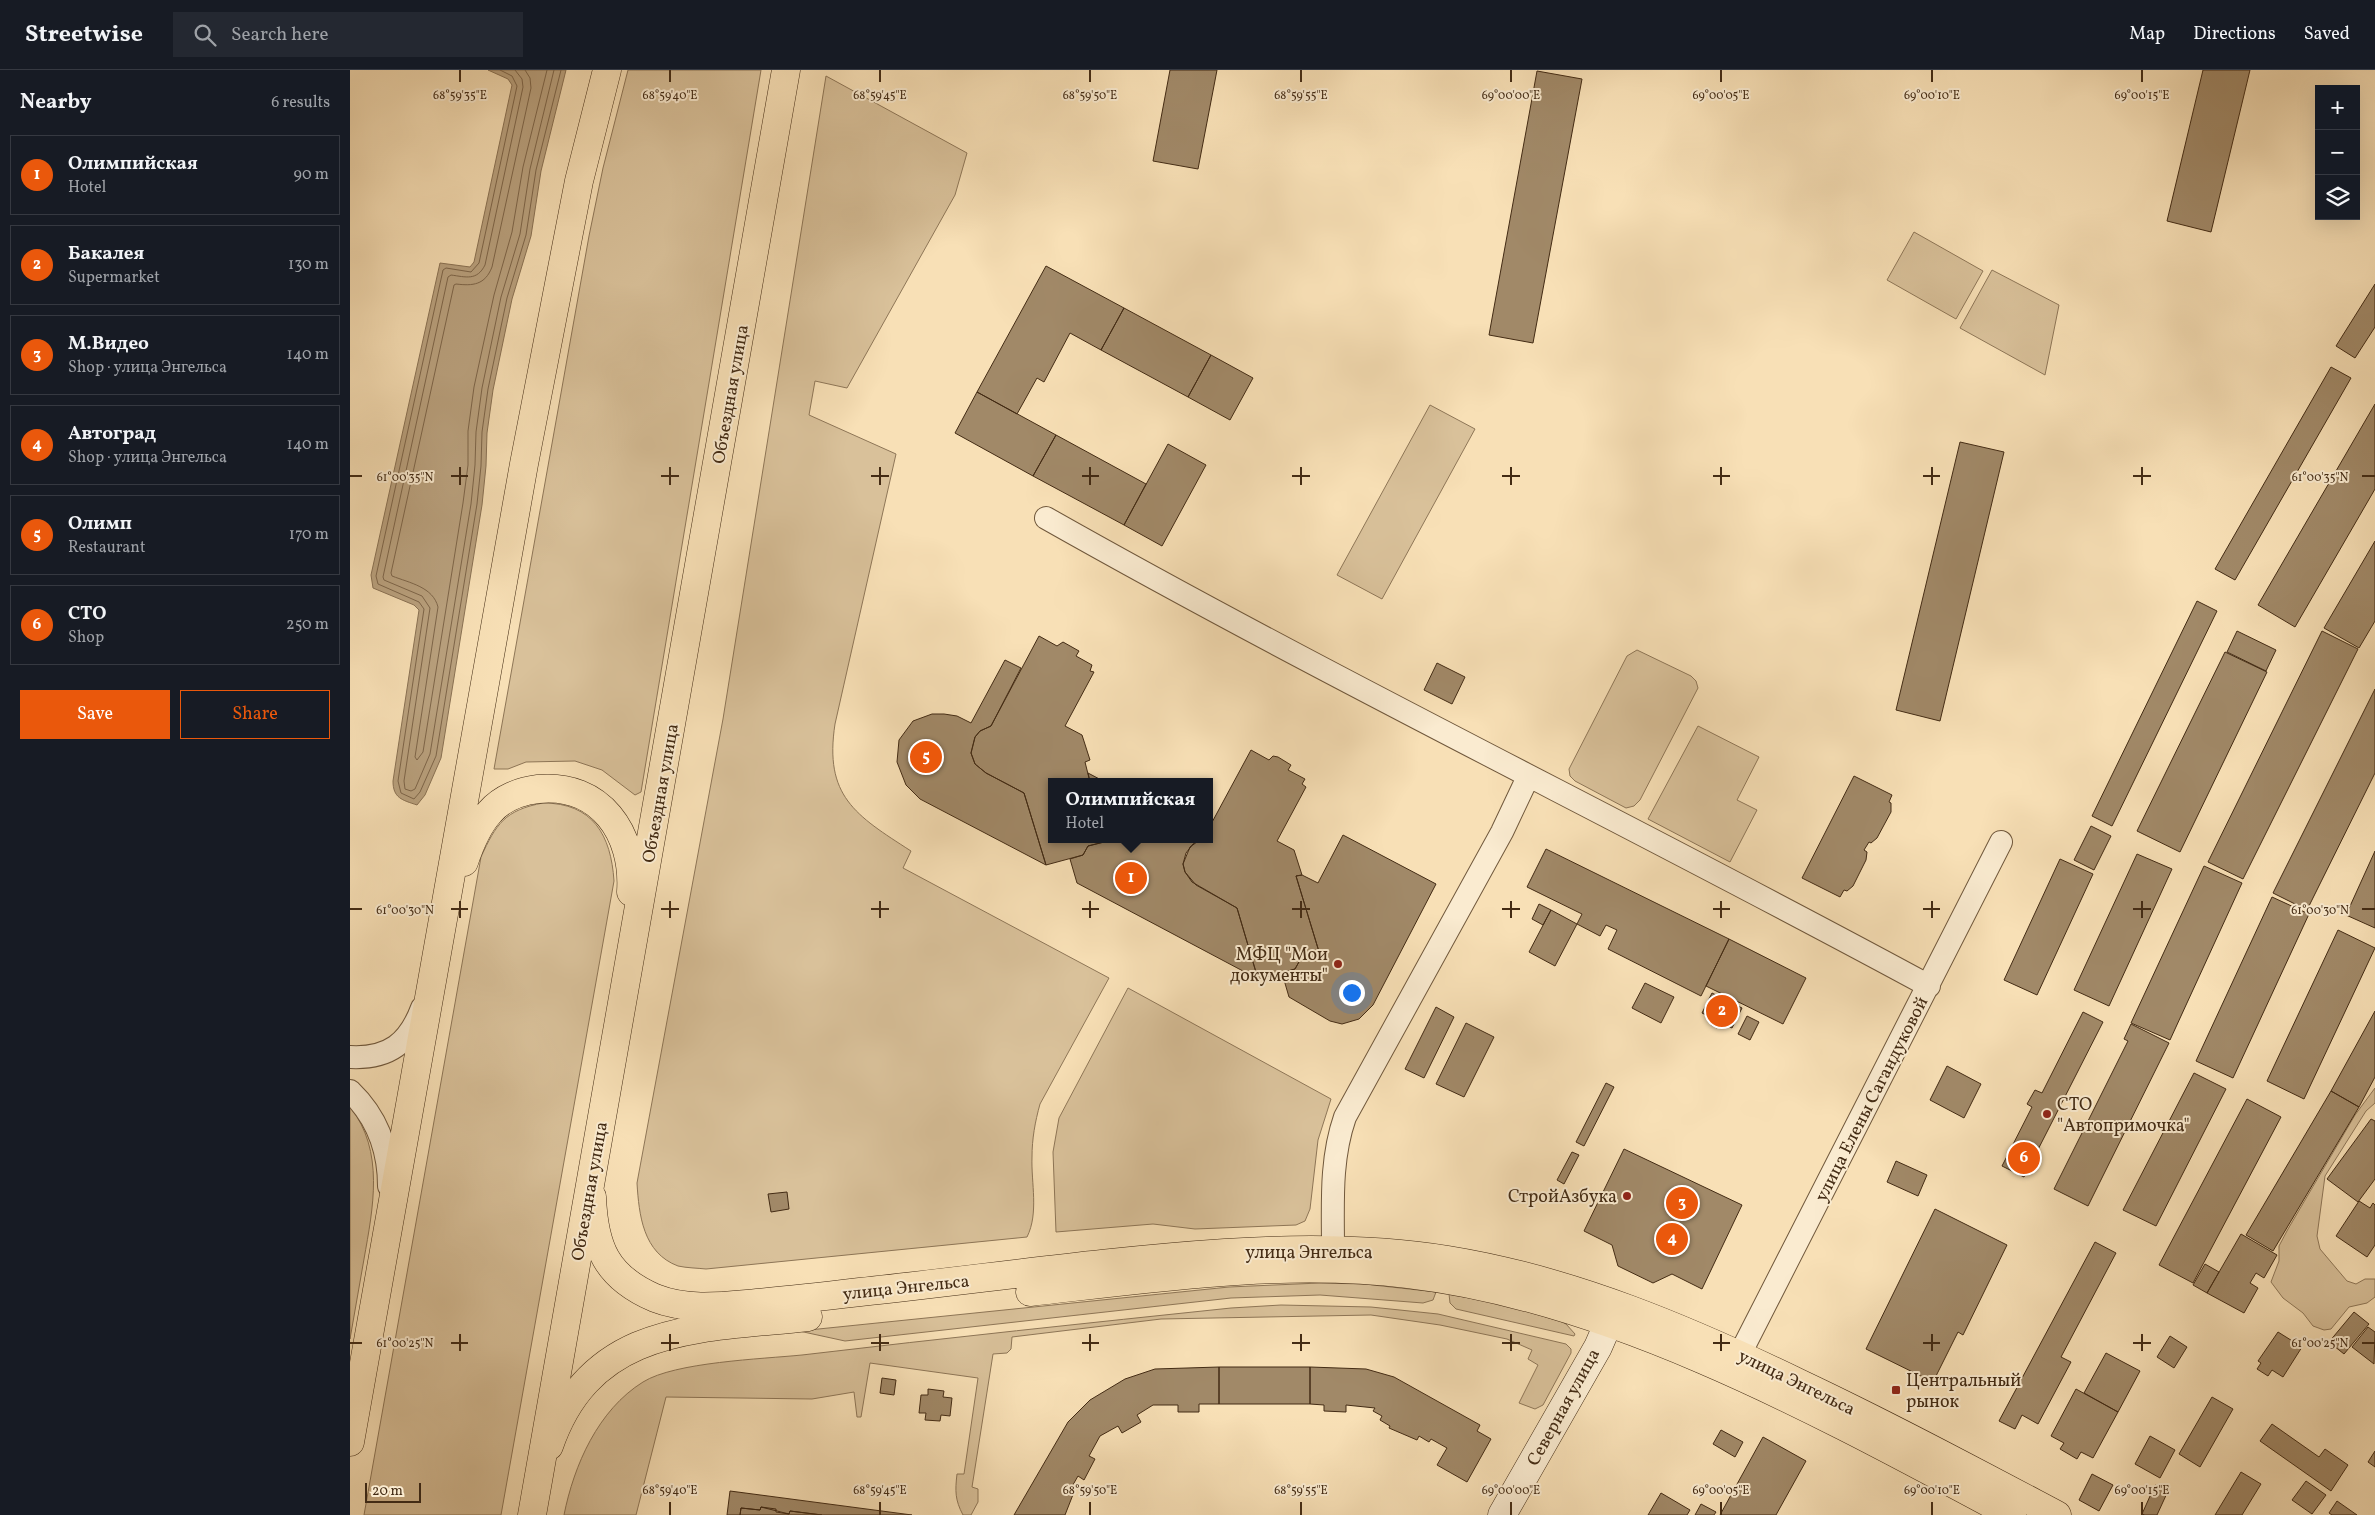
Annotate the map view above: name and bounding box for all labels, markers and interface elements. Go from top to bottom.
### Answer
search box [173,12,523,57]
text: Streetwise [25,18,143,52]
icon: search [191,21,219,49]
text: Search here [231,22,328,48]
text: Map [2129,22,2165,47]
text: Directions [2193,22,2276,47]
text: Saved [2304,22,2350,47]
map controls [2315,85,2360,220]
button: + [2315,85,2360,130]
text: Nearby [20,88,91,117]
text: 68°59'35"E [433,88,487,104]
text: 68°59'40"E [643,88,697,104]
text: 68°59'45"E [853,88,907,104]
text: 68°59'50"E [1063,88,1117,104]
text: 68°59'55"E [1274,88,1328,104]
text: 69°00'00"E [1482,88,1540,104]
text: 69°00'05"E [1692,88,1750,104]
text: 69°00'10"E [1904,88,1960,104]
text: 69°00'15"E [2115,88,2169,104]
text: 6 results [271,92,330,114]
button: − [2315,130,2360,175]
text: Олимпийская [68,151,198,177]
text: 1 [34,164,40,186]
text: 90 m [293,164,329,186]
button: layers [2315,175,2360,220]
text: Hotel [68,177,106,199]
text: Бакалея [68,241,144,267]
text: 2 [33,254,41,276]
text: 130 m [288,254,329,276]
text: Supermarket [68,267,160,289]
street label: Объездная улица [707,323,756,466]
text: М.Видео [68,331,149,357]
text: 3 [33,344,41,366]
text: 140 m [287,344,329,366]
text: Shop · улица Энгельса [68,357,227,379]
text: Автоград [68,421,156,447]
text: 4 [32,434,42,456]
text: 140 m [287,434,329,456]
text: Shop · улица Энгельса [68,447,227,469]
text: 61°00'35"N [377,470,433,486]
text: 61°00'35"N [2292,470,2348,486]
text: Олимп [68,511,132,537]
text: 5 [33,524,41,546]
text: 170 m [289,524,329,546]
text: Restaurant [68,537,146,559]
text: СТО [68,601,107,627]
text: 6 [33,614,41,636]
text: 250 m [286,614,329,636]
text: Shop [68,627,104,649]
button: Save [20,690,170,739]
button: Share [180,690,330,739]
street label: Объездная улица [637,722,686,865]
pin: 5 [910,738,942,776]
popup [1048,778,1213,843]
text: Олимпийская [1066,787,1195,813]
text: Hotel [1066,813,1104,835]
pin: 1 [1115,859,1147,897]
text: 61°00'30"N [376,903,434,919]
text: 61°00'30"N [2291,903,2349,919]
place label: МФЦ "Мои документы" [1230,943,1328,989]
marker: МФЦ "Мои документы" [1332,958,1344,970]
your location [1339,980,1365,1006]
pin: 2 [1706,992,1738,1030]
street label: улица Елены Сагандуковой [1810,993,1935,1206]
place label: СТО "Автопримочка" [2057,1093,2190,1139]
marker: СТО "Автопримочка" [2041,1108,2053,1120]
street label: Объездная улица [566,1120,615,1263]
pin: 6 [2008,1139,2040,1177]
pin: 3 [1666,1184,1698,1222]
place label: СтройАзбука [1508,1185,1617,1210]
marker: СтройАзбука [1621,1190,1633,1202]
pin: 4 [1656,1220,1688,1258]
street label: улица Энгельса [1245,1241,1373,1266]
street label: улица Энгельса [841,1269,971,1308]
text: 61°00'25"N [377,1336,434,1352]
text: 61°00'25"N [2292,1336,2349,1352]
street label: Северная улица [1522,1344,1607,1471]
street label: улица Энгельса [1734,1344,1859,1423]
place label: Центральный рынок [1906,1369,2021,1415]
marker: Центральный рынок [1890,1384,1902,1396]
scale bar [365,1480,421,1503]
text: 20 m [372,1482,403,1501]
text: 68°59'40"E [643,1483,697,1499]
text: 68°59'45"E [853,1483,907,1499]
text: 68°59'50"E [1063,1483,1117,1499]
text: 68°59'55"E [1274,1483,1328,1499]
text: 69°00'00"E [1482,1483,1540,1499]
text: 69°00'05"E [1692,1483,1750,1499]
text: 69°00'10"E [1904,1483,1960,1499]
text: 69°00'15"E [2115,1483,2169,1499]

